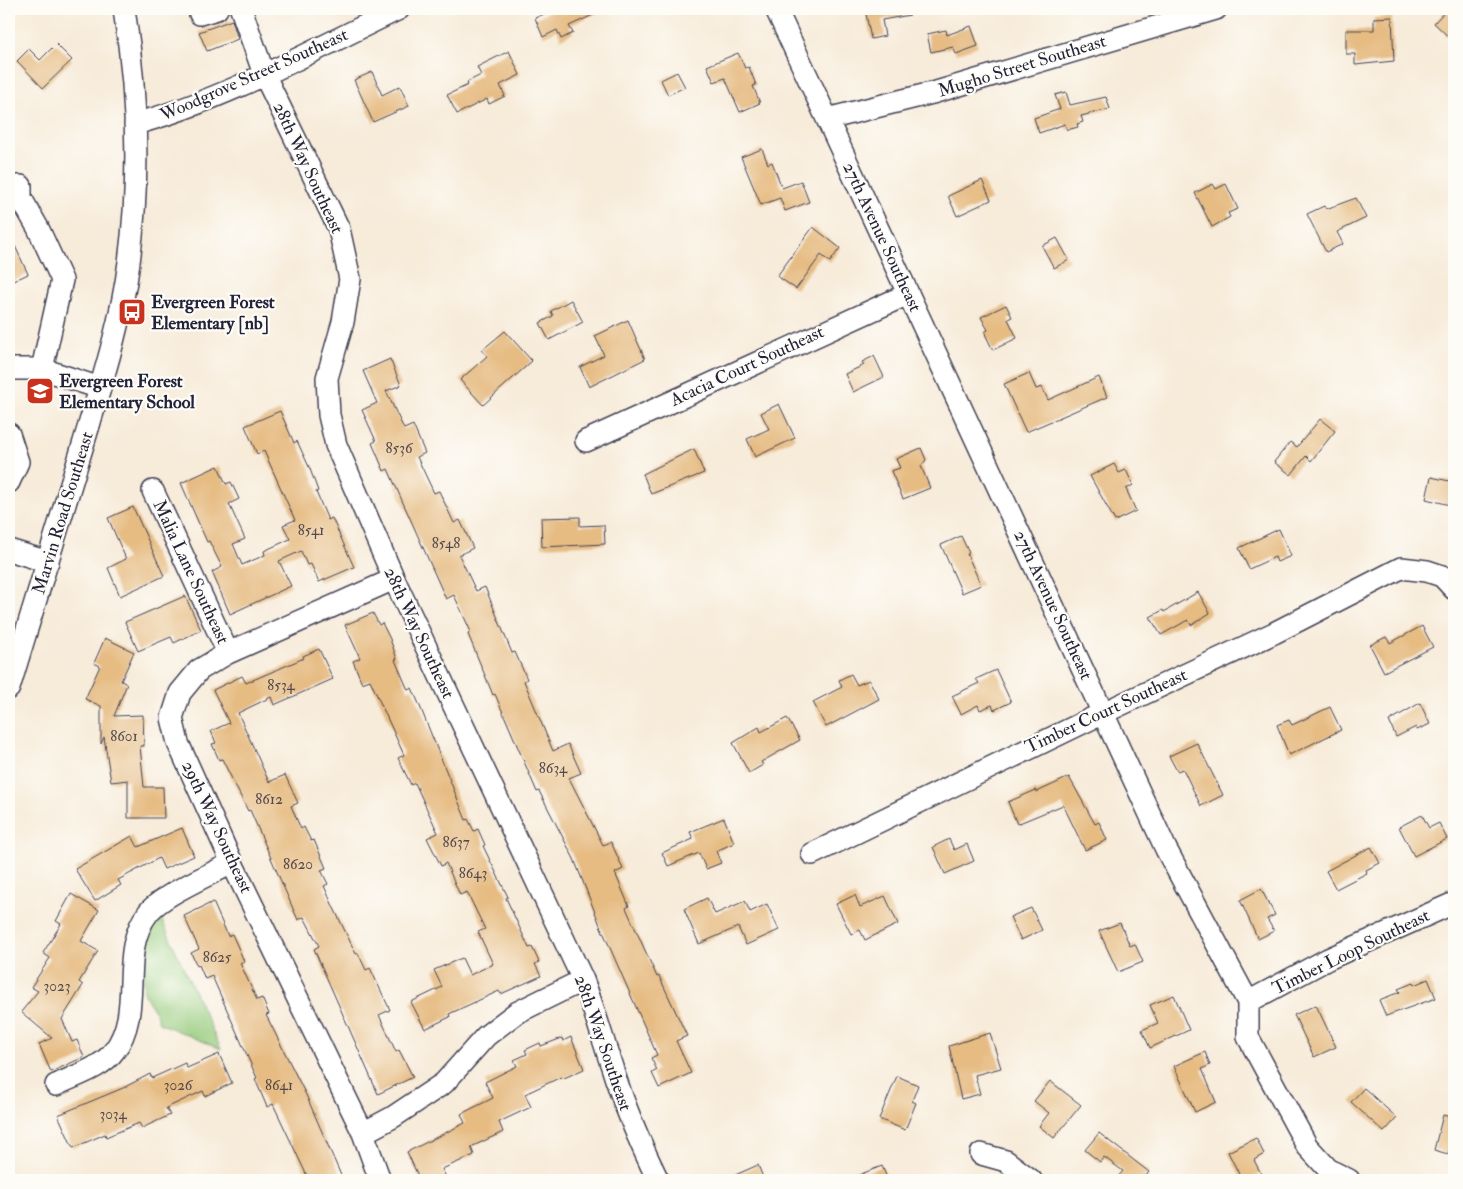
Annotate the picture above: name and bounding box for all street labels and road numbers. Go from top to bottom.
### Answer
street label: Woodgrove Street Southeast [156,23,352,127]
street label: Mugho Street Southeast [935,29,1109,103]
street label: 28th Way Southeast [267,99,349,238]
street label: 27th Avenue Southeast [837,159,927,316]
street label: Acacia Court Southeast [666,320,828,412]
street label: Marvin Road Southeast [27,429,99,597]
street label: Malia Lane Southeast [148,496,235,648]
street label: 27th Avenue Southeast [1008,527,1098,684]
street label: 28th Way Southeast [378,564,460,703]
street label: Timber Court Southeast [1021,663,1191,759]
street label: 29th Way Southeast [176,757,258,897]
street label: Timber Loop Southeast [1269,904,1434,1000]
street label: 28th Way Southeast [569,972,637,1114]

